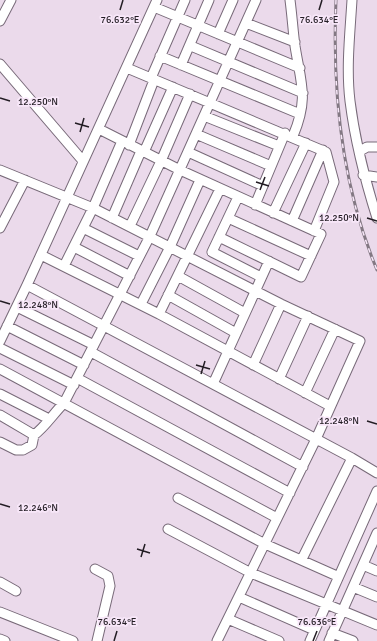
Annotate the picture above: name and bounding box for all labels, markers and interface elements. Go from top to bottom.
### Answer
text: 76.632°E [101,14,140,26]
text: 76.634°E [300,14,339,26]
text: 12.250°N [18,96,58,108]
text: 12.250°N [319,212,359,224]
text: 12.248°N [18,299,58,311]
text: 12.248°N [319,415,359,427]
text: 12.246°N [18,502,58,514]
text: 76.634°E [98,616,137,628]
text: 76.636°E [298,616,337,628]

